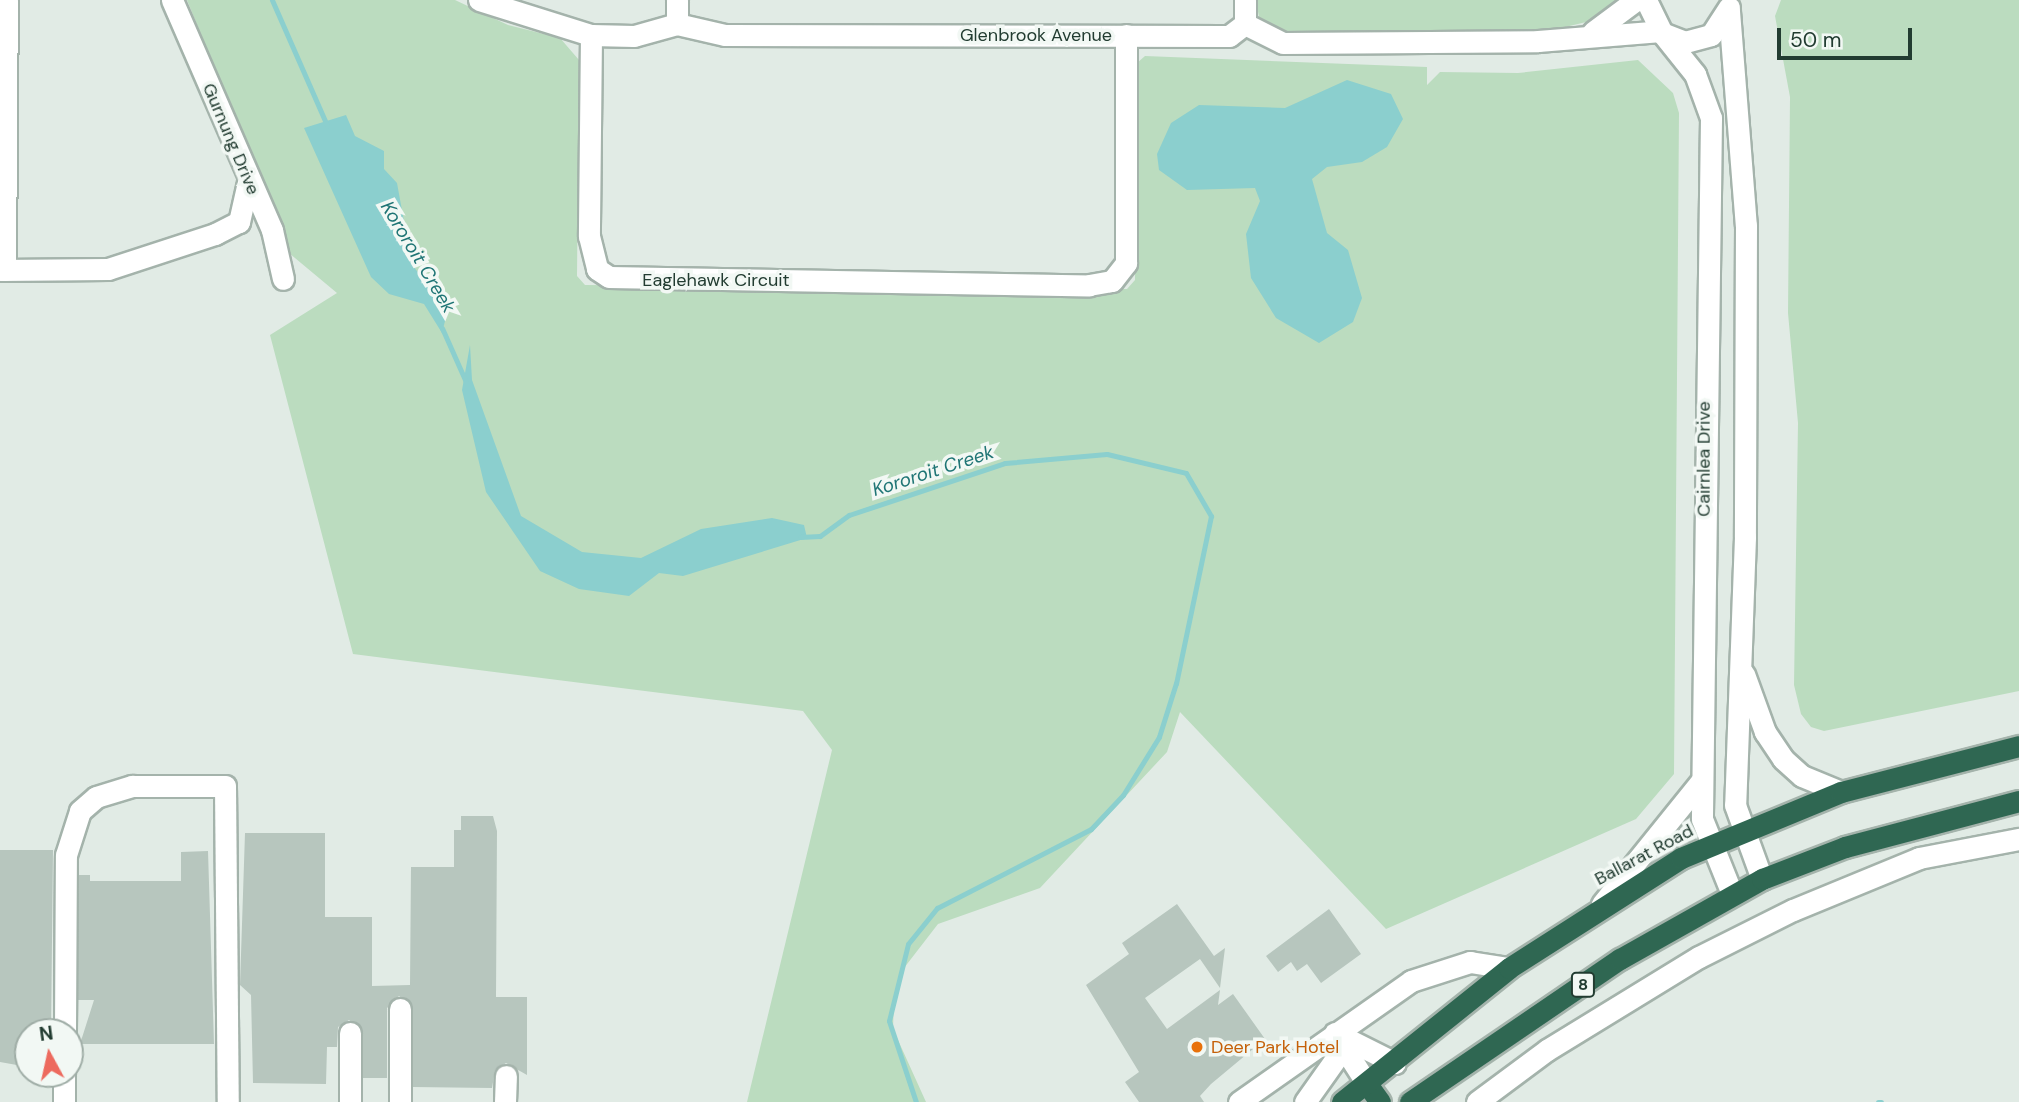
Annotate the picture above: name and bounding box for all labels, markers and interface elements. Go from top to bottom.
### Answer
scale bar [1781,14,1916,58]
street label: Glenbrook Avenue [960,24,1112,46]
text: 50 m [1790,26,1841,54]
street label: Gurnung Drive [198,80,264,198]
water label: Kororoit Creek [376,197,460,317]
street label: Eaglehawk Circuit [642,269,790,291]
street label: Cairnlea Drive [1693,401,1715,517]
water label: Kororoit Creek [869,441,997,501]
street label: Ballarat Road [1591,820,1697,890]
road number: 8 [1571,973,1595,998]
north arrow [14,1018,84,1088]
text: N [38,1020,55,1047]
place label: Deer Park Hotel [1211,1036,1339,1058]
marker: Deer Park Hotel [1189,1039,1205,1055]

